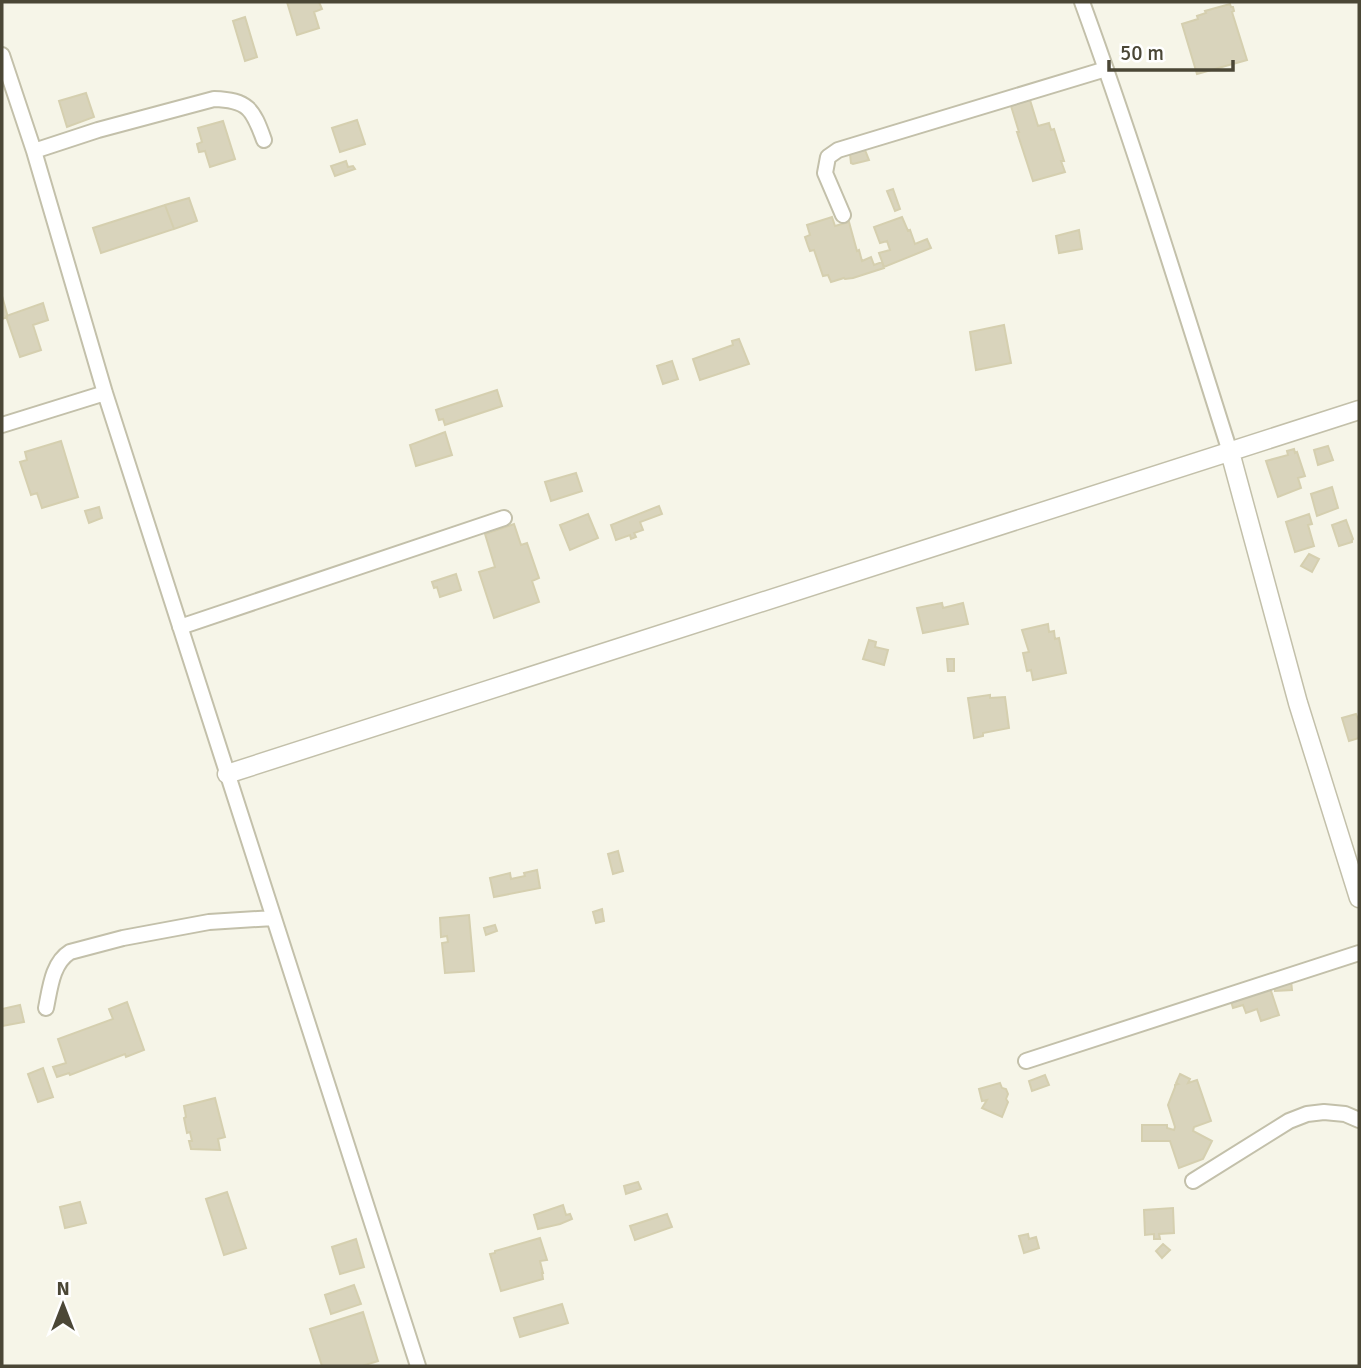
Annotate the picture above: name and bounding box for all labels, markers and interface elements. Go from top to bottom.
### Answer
scale bar [1109,28,1233,72]
text: 50 m [1120,40,1164,66]
north arrow [28,1270,98,1340]
text: N [56,1277,70,1301]

